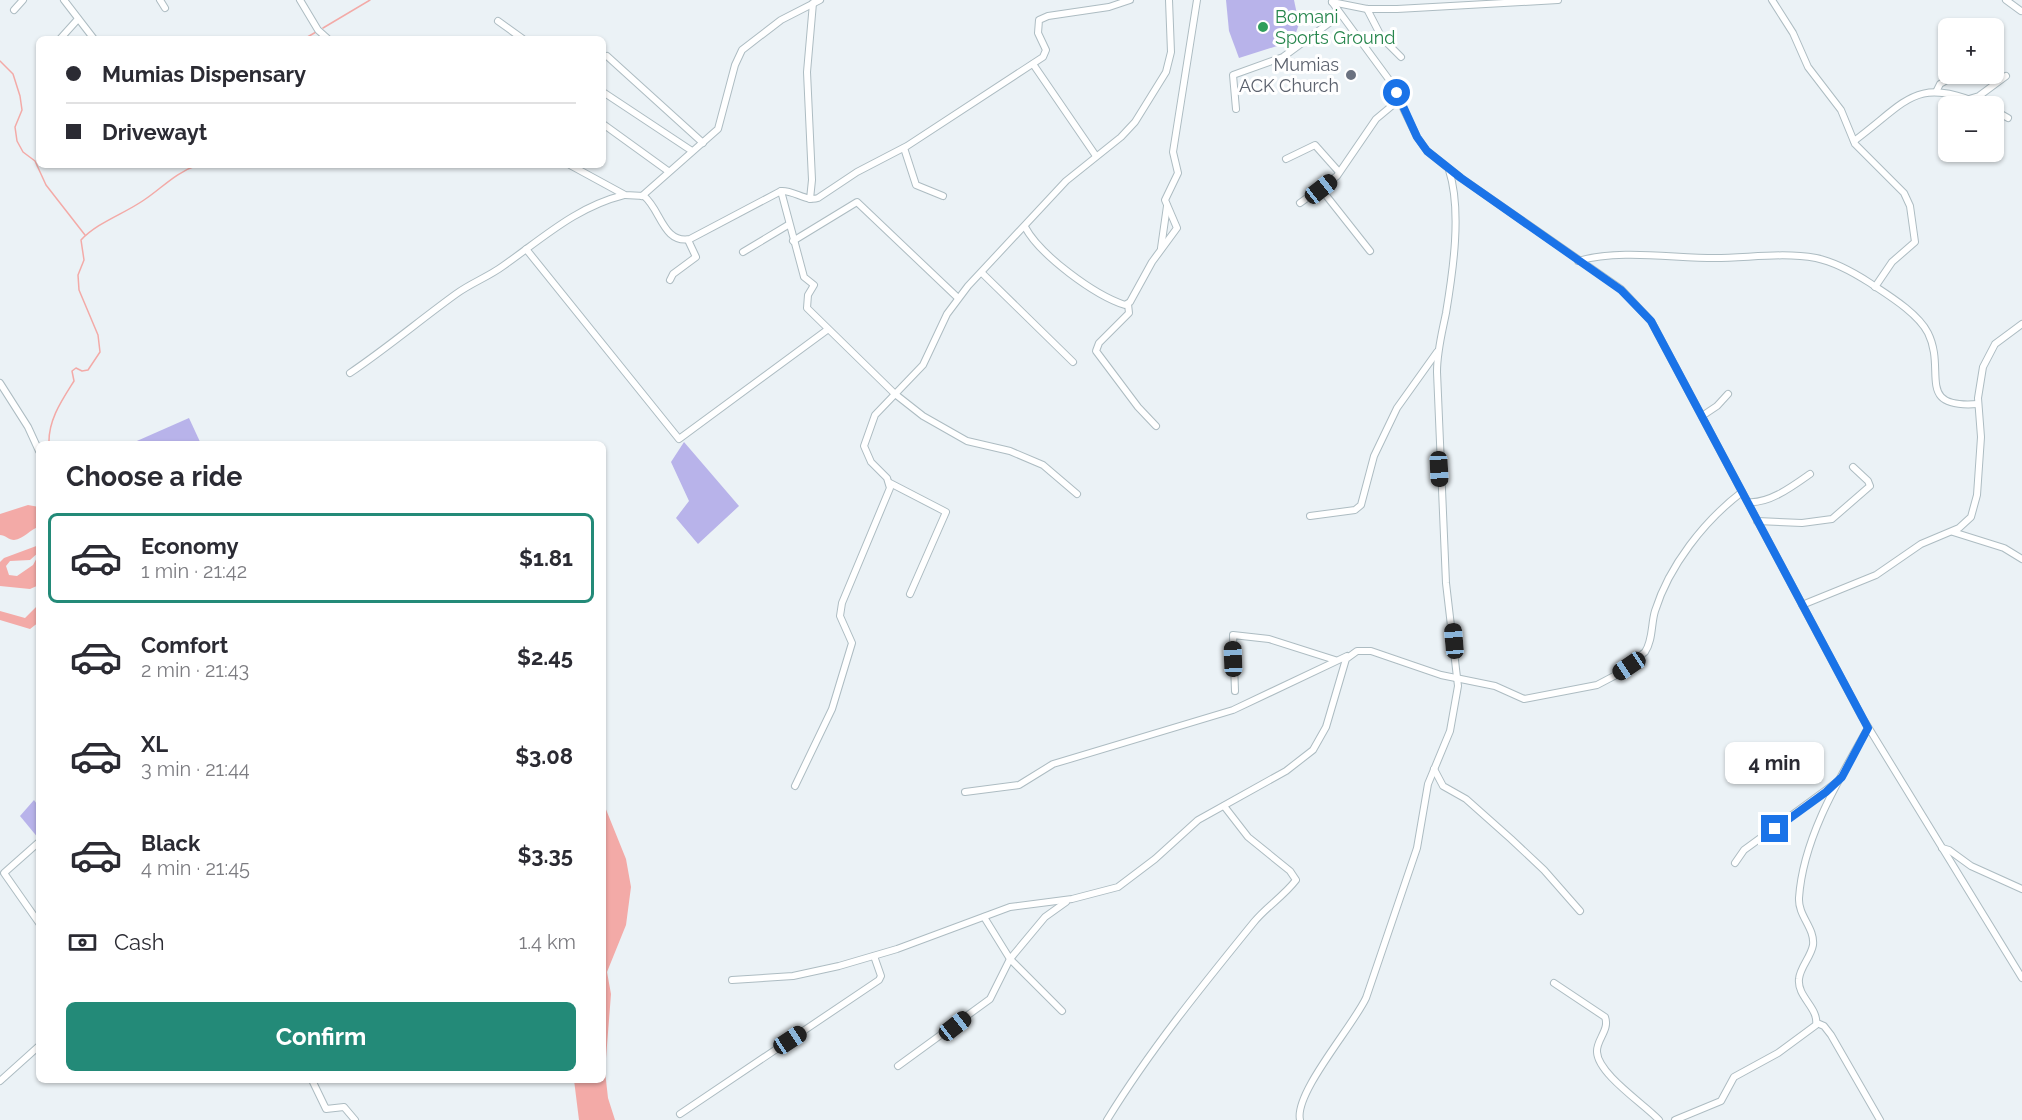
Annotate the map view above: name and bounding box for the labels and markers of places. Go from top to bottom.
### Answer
place label: Bomani Sports Ground [1275,6,1395,48]
marker: Bomani Sports Ground [1256,20,1270,34]
place label: Mumias ACK Church [1239,54,1339,96]
marker: Mumias ACK Church [1344,68,1358,82]

